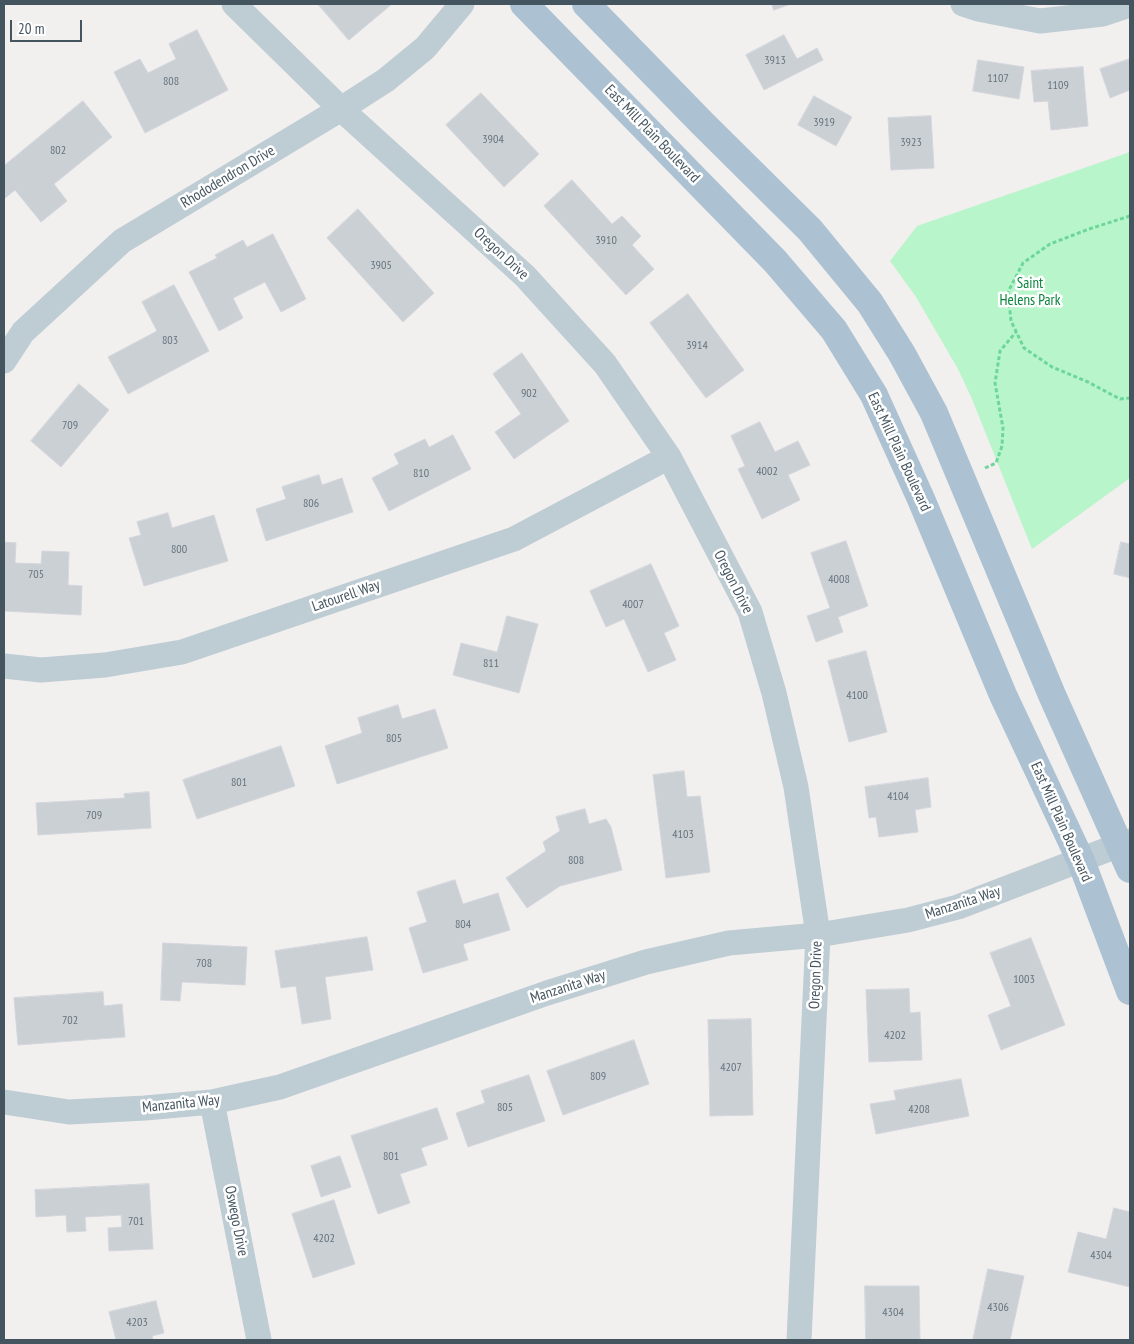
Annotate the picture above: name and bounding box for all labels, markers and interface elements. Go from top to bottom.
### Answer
scale bar [12,10,85,42]
text: 20 m [18,19,44,38]
house number: 3913 [764,54,786,68]
house number: 1107 [987,72,1009,86]
house number: 808 [163,75,179,89]
house number: 1109 [1047,79,1069,93]
street label: East Mill Plain Boulevard [601,81,703,187]
house number: 3919 [813,116,835,130]
house number: 3904 [482,133,504,147]
house number: 3923 [900,136,922,150]
street label: Rhododendron Drive [178,142,278,212]
house number: 802 [50,144,66,158]
street label: Oregon Drive [470,224,532,284]
house number: 3910 [595,234,617,248]
house number: 3905 [370,259,392,273]
park label: Saint Helens Park [999,275,1061,310]
house number: 803 [162,334,178,348]
house number: 3914 [686,339,708,353]
house number: 902 [521,387,537,401]
street label: East Mill Plain Boulevard [864,390,934,514]
house number: 709 [62,419,78,433]
house number: 4002 [756,465,778,479]
house number: 810 [413,467,429,481]
house number: 806 [303,497,319,511]
house number: 800 [171,543,187,557]
street label: Oregon Drive [709,547,757,617]
house number: 705 [28,568,44,582]
house number: 4008 [828,573,850,587]
street label: Latourell Way [310,576,382,616]
house number: 4007 [622,598,644,612]
house number: 811 [483,657,499,671]
house number: 4100 [846,689,868,703]
house number: 805 [386,732,402,746]
street label: East Mill Plain Boulevard [1027,759,1095,885]
house number: 801 [231,776,247,790]
house number: 4104 [887,790,909,804]
house number: 709 [86,809,102,823]
house number: 4103 [672,828,694,842]
house number: 808 [568,854,584,868]
street label: Manzanita Way [923,882,1003,924]
house number: 804 [455,918,471,932]
street label: Oregon Drive [806,941,826,1009]
house number: 708 [196,957,212,971]
street label: Manzanita Way [528,966,608,1008]
house number: 1003 [1013,973,1035,987]
house number: 702 [62,1014,78,1028]
house number: 4202 [884,1029,906,1043]
house number: 4207 [720,1061,742,1075]
house number: 809 [590,1070,606,1084]
street label: Manzanita Way [141,1091,221,1117]
house number: 805 [497,1101,513,1115]
house number: 4208 [908,1103,930,1117]
house number: 801 [383,1150,399,1164]
street label: Oswego Drive [220,1184,252,1258]
house number: 701 [128,1215,144,1229]
house number: 4202 [313,1232,335,1246]
house number: 4304 [1090,1249,1112,1263]
house number: 4306 [987,1301,1009,1315]
house number: 4304 [882,1306,904,1320]
house number: 4203 [126,1316,148,1330]

